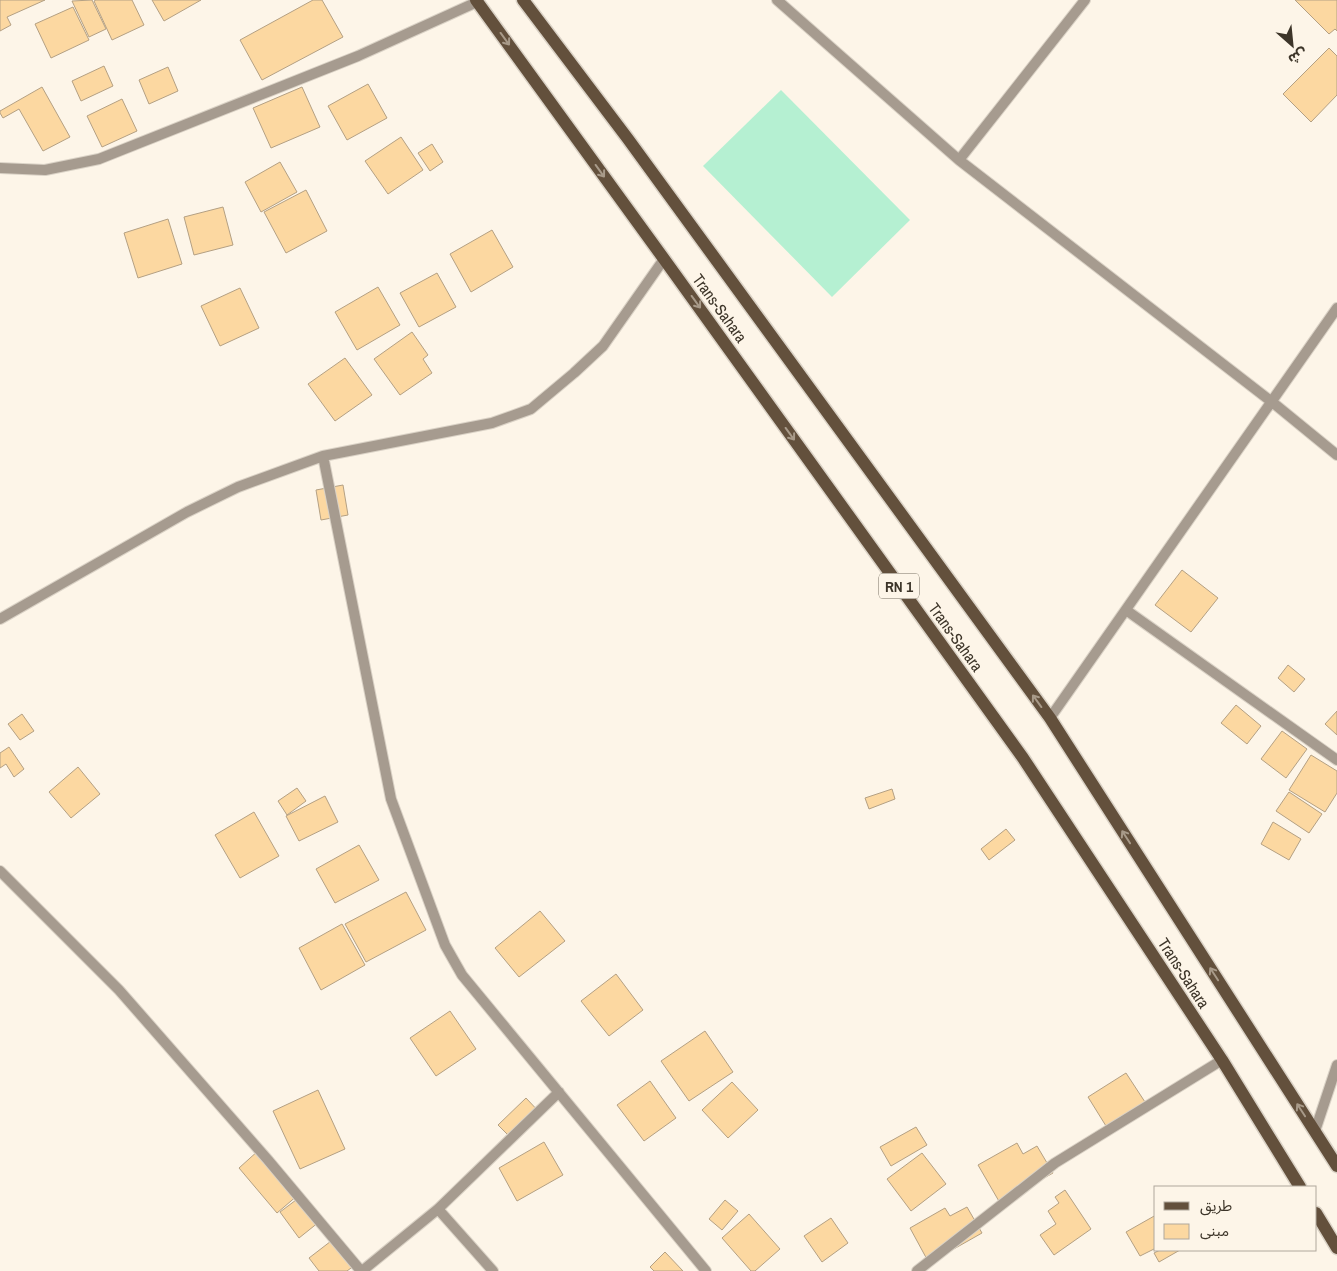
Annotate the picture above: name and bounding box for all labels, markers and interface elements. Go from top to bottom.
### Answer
north arrow [1267,20,1317,70]
one-way arrow [499,32,510,45]
text: ش [1285,44,1311,69]
one-way arrow [595,164,605,178]
street label: Trans-Sahara [688,269,753,347]
one-way arrow [690,295,701,308]
one-way arrow [785,427,795,441]
road number: RN 1 [879,574,919,598]
street label: Trans-Sahara [924,598,989,676]
one-way arrow [1032,694,1043,708]
one-way arrow [1121,830,1131,844]
street label: Trans-Sahara [1153,934,1215,1013]
one-way arrow [1208,967,1218,981]
one-way arrow [1296,1104,1306,1118]
legend [1154,1186,1317,1251]
text: طريق [1200,1195,1232,1216]
text: مبنى [1200,1220,1229,1241]

